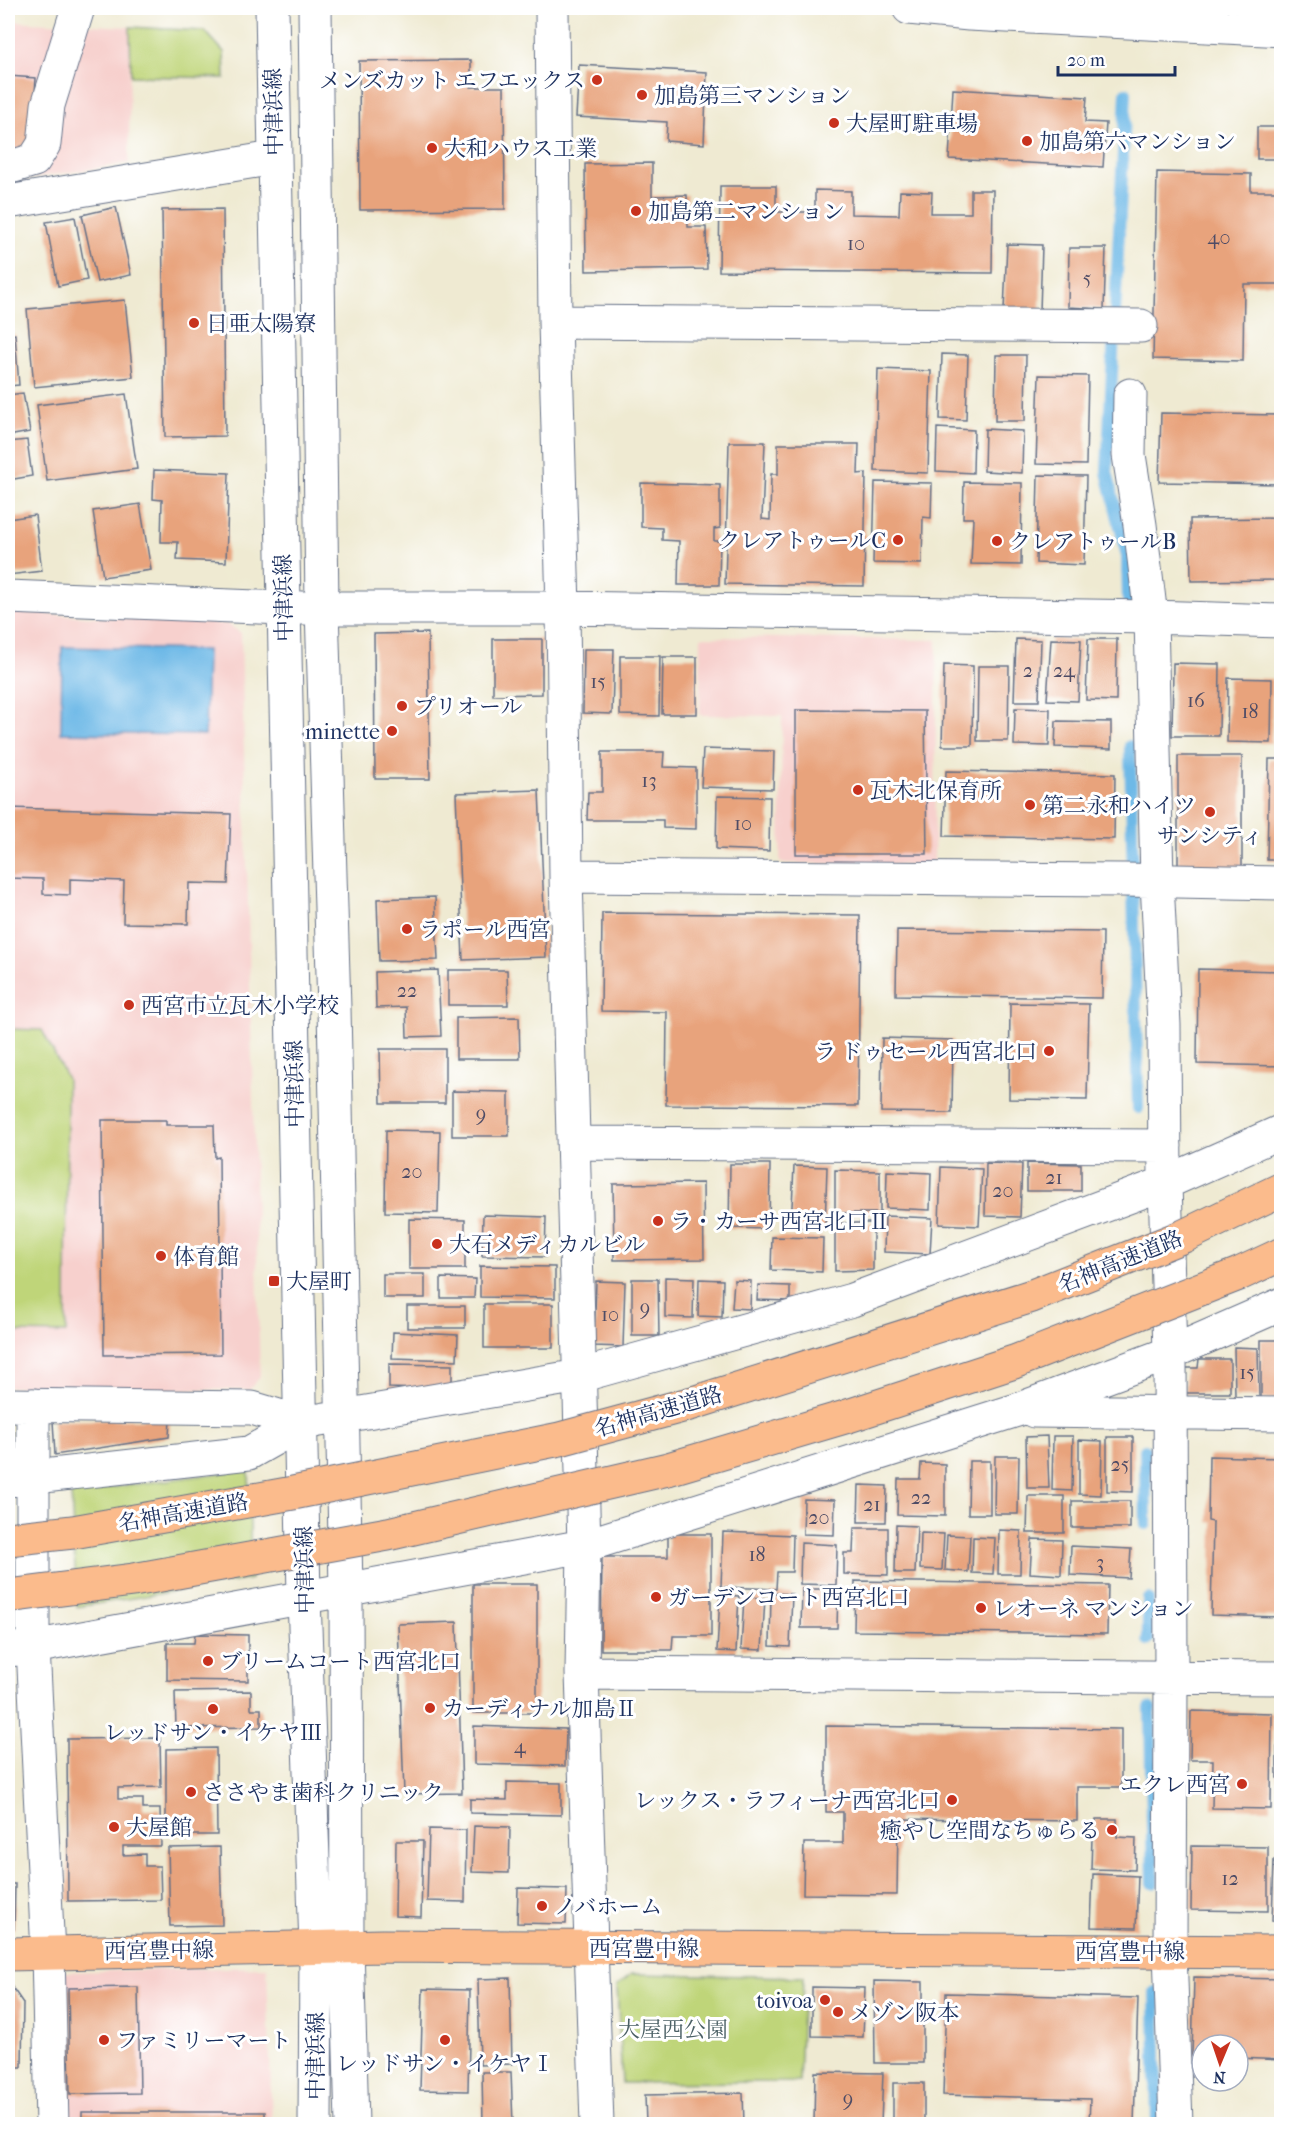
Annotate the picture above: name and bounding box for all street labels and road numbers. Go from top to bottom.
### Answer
street label: 中津浜線 [260,68,288,156]
street label: 中津浜線 [270,554,298,642]
street label: 中津浜線 [281,1040,309,1128]
street label: 名神高速道路 [1054,1225,1186,1299]
street label: 名神高速道路 [591,1381,725,1443]
street label: 名神高速道路 [116,1489,250,1537]
street label: 中津浜線 [291,1526,319,1614]
street label: 西宮豊中線 [589,1936,699,1962]
street label: 西宮豊中線 [104,1937,214,1965]
street label: 西宮豊中線 [1075,1939,1185,1965]
street label: 中津浜線 [303,2012,329,2100]

